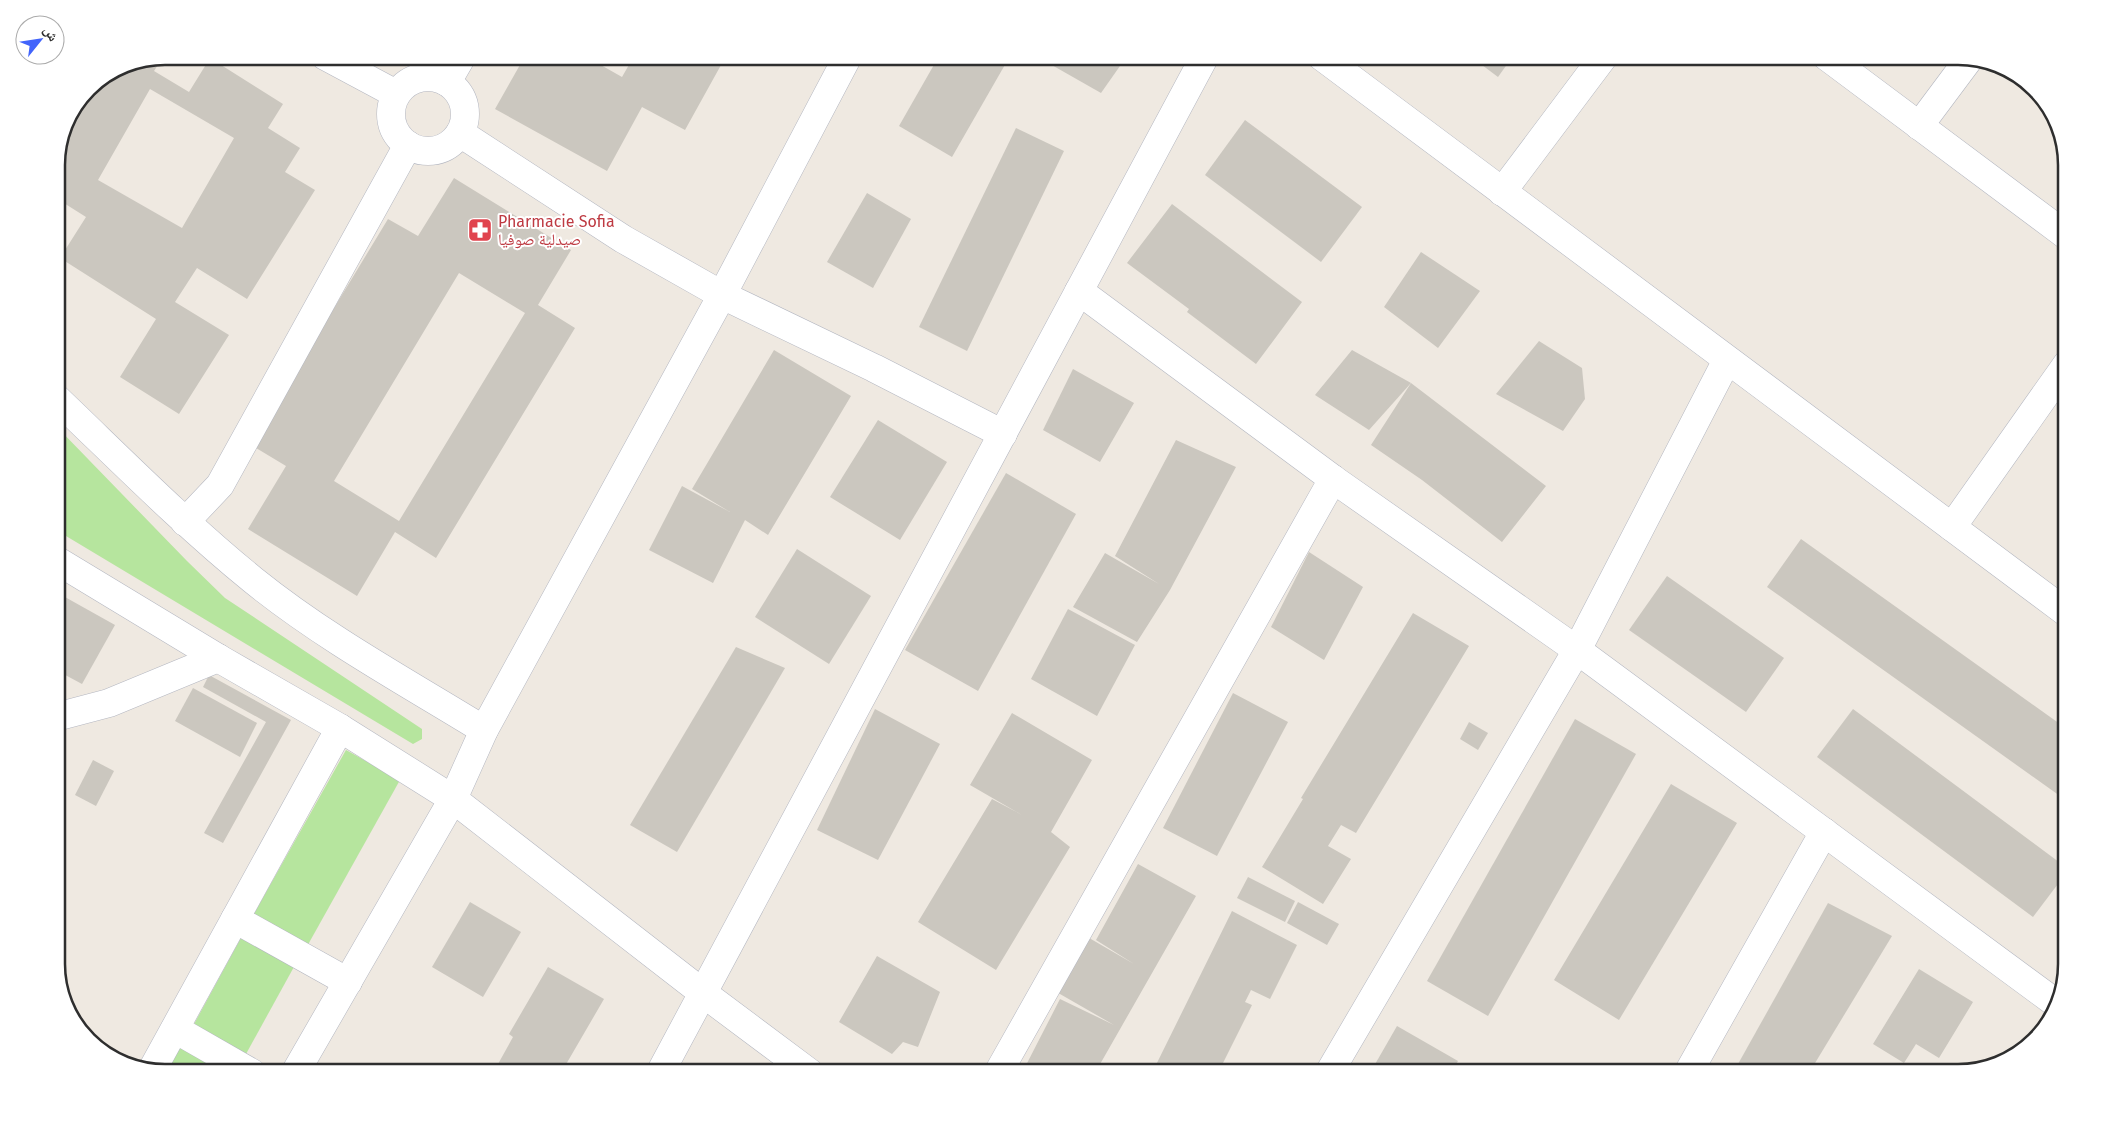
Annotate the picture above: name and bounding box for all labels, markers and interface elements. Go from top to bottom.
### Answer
north arrow [15,15,65,65]
text: ش [40,23,62,45]
place label: Pharmacie Sofia صيدلية صوفيا [498,212,615,249]
pharmacy icon: Pharmacie Sofia صيدلية صوفيا [467,217,493,243]

